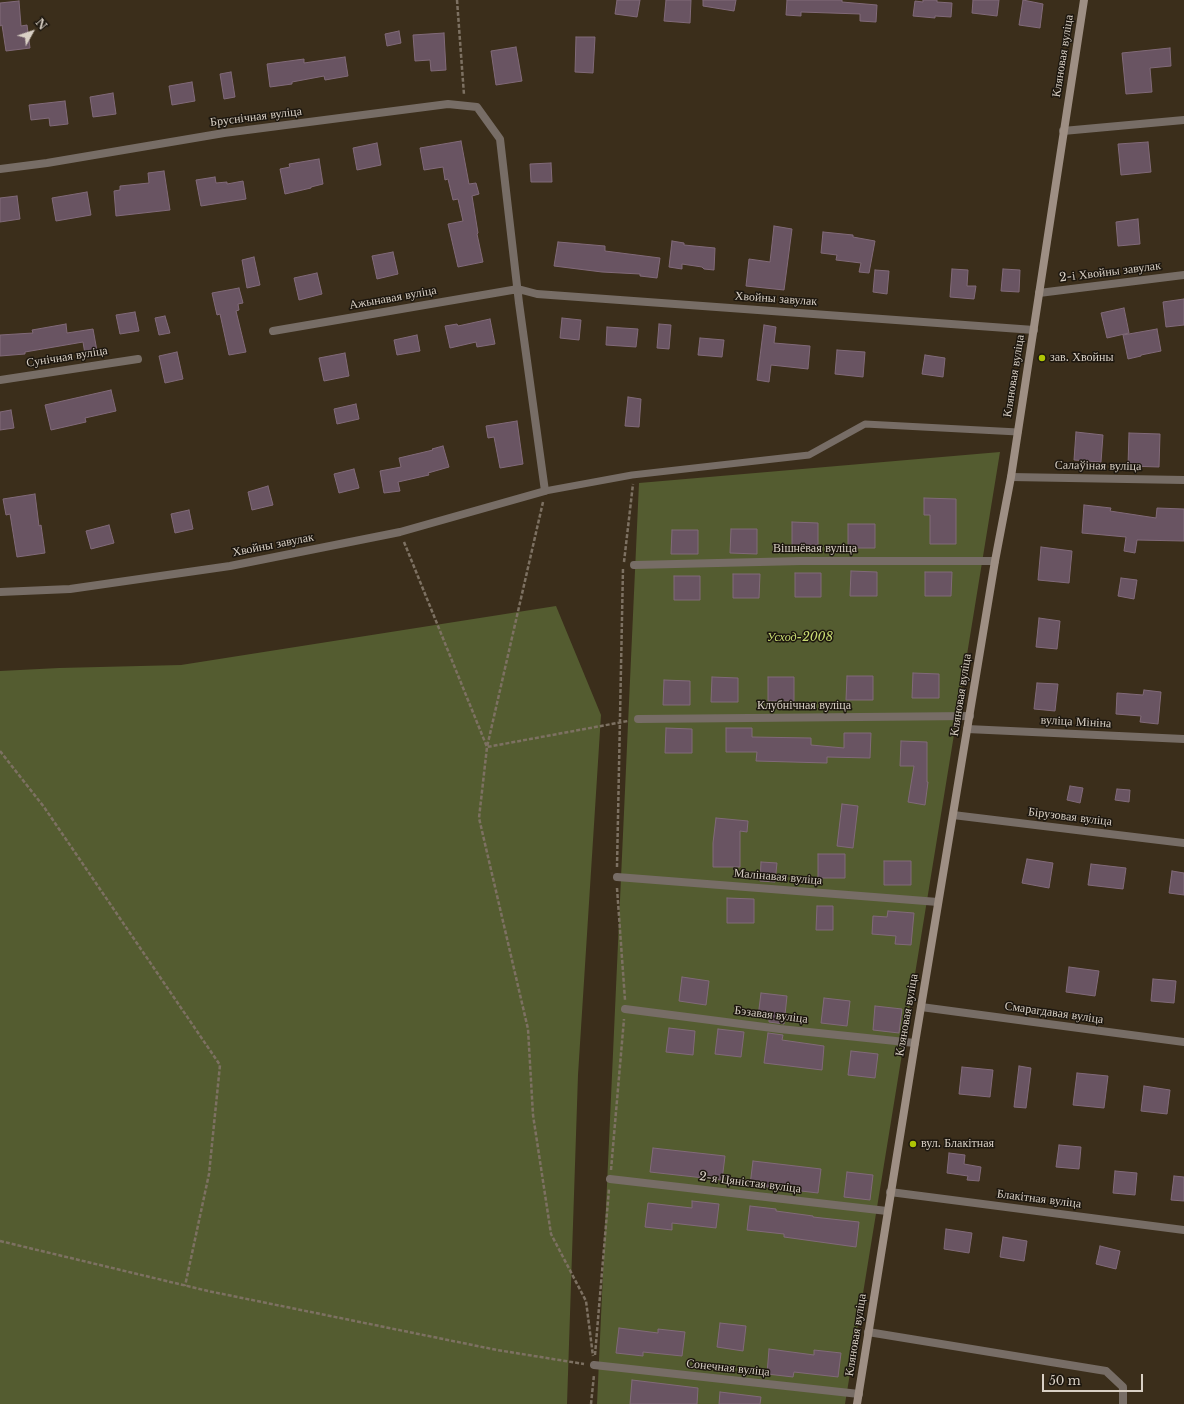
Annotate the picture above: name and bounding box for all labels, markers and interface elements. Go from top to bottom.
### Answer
north arrow [12,12,52,52]
street label: Кляновая вуліца [1049,14,1077,98]
text: N [33,16,50,33]
street label: Бруснічная вуліца [209,104,303,130]
street label: 2-і Хвойны завулак [1058,259,1162,285]
street label: Ажынавая вуліца [348,283,438,313]
street label: Хвойны завулак [734,289,818,309]
street label: Кляновая вуліца [1000,334,1028,418]
street label: Сунічная вуліца [25,343,109,371]
place label: зав. Хвойны [1050,351,1114,365]
marker: зав. Хвойны [1037,353,1047,363]
street label: Салаўіная вуліца [1055,458,1141,474]
street label: Хвойны завулак [231,530,315,560]
street label: Вішнёвая вуліца [773,542,857,556]
park label: Усход-2008 [767,631,833,645]
street label: Кляновая вуліца [947,653,975,737]
street label: Клубнічная вуліца [757,699,851,713]
street label: вуліца Мініна [1040,713,1112,731]
street label: Бірузовая вуліца [1027,805,1113,829]
street label: Малінавая вуліца [733,866,823,888]
street label: Кляновая вуліца [893,973,921,1057]
street label: Смарагдавая вуліца [1004,999,1104,1027]
street label: Бэзавая вуліца [734,1003,808,1027]
place label: вул. Блакітная [921,1137,994,1151]
marker: вул. Блакітная [908,1139,918,1149]
street label: 2-я Цяністая вуліца [698,1170,802,1196]
street label: Блакітная вуліца [996,1187,1082,1211]
street label: Кляновая вуліца [842,1293,870,1377]
street label: Сонечная вуліца [685,1356,771,1380]
scale bar [1044,1366,1145,1392]
text: 50 m [1049,1373,1081,1388]

